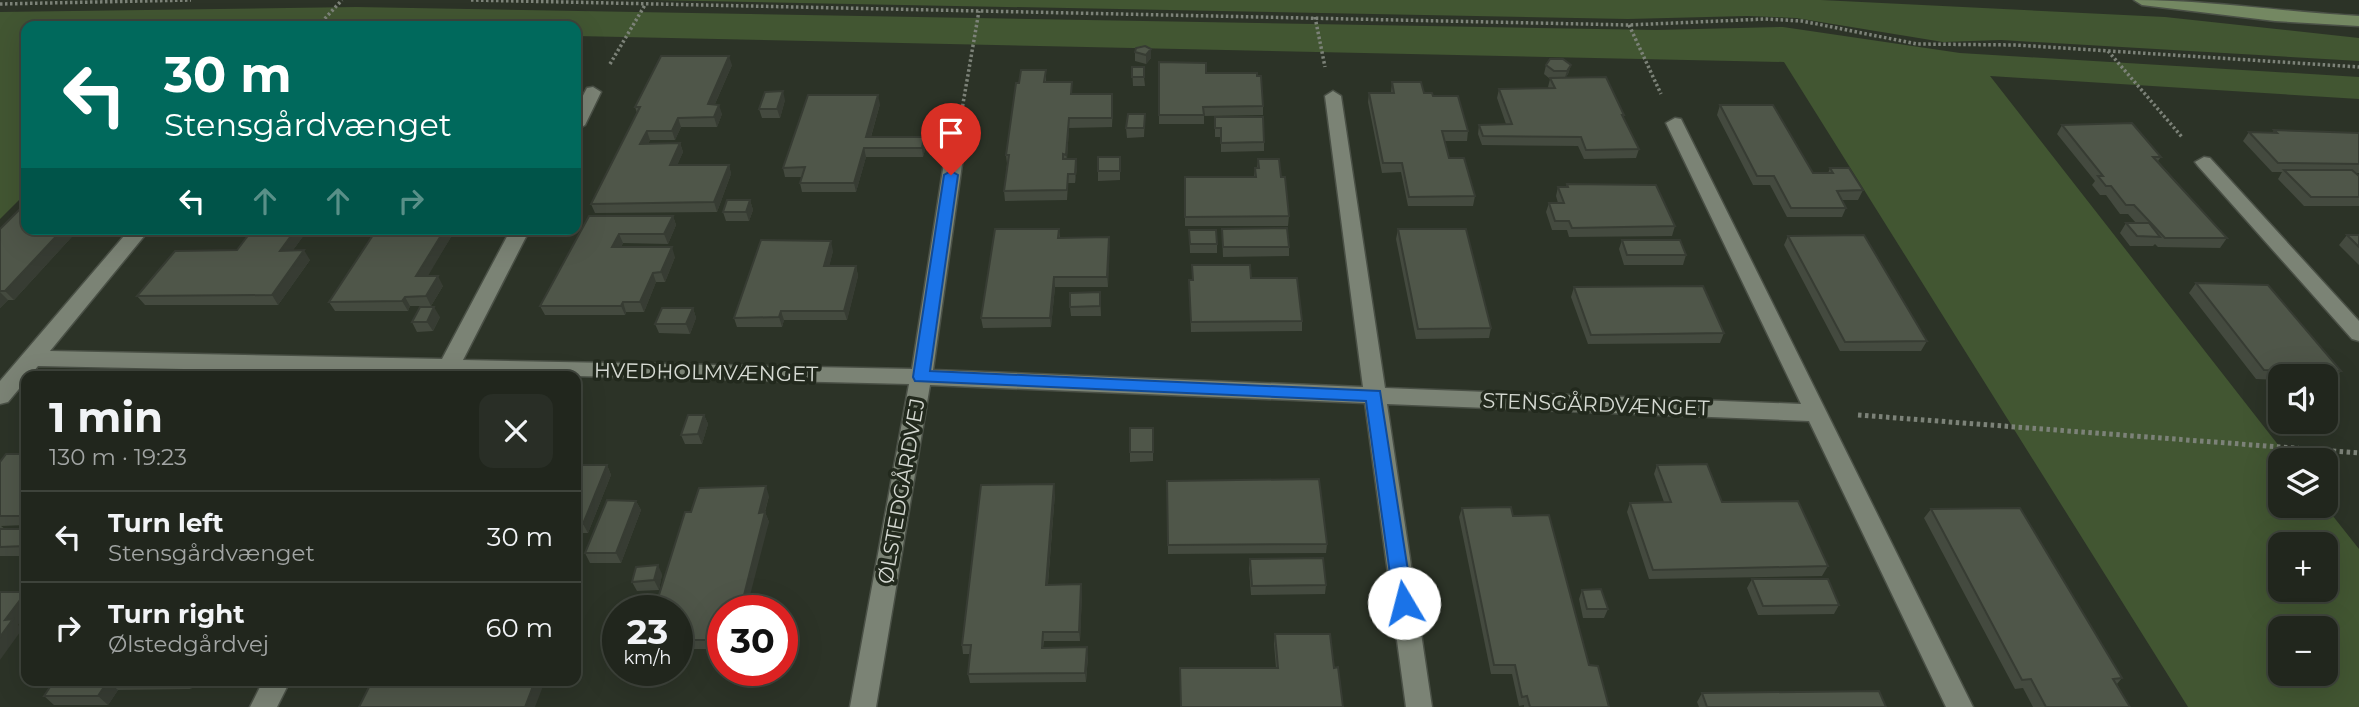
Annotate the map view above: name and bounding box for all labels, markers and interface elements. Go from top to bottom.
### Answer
text: 30 m [164,45,292,104]
icon: left [49,49,140,140]
pin [921,103,981,175]
text: Stensgårdvænget [164,105,452,144]
icon: arrive [932,114,970,152]
icon: left [173,182,211,220]
icon: ahead [246,182,284,220]
icon: ahead [319,182,357,220]
icon: right [392,182,430,220]
street label: HVEDHOLMVÆNGET [594,358,818,386]
map controls [2268,364,2338,686]
button: sound [2268,364,2338,434]
street label: STENSGÅRDVÆNGET [1482,388,1710,420]
text: 1 min [49,391,163,443]
button: close [479,394,553,468]
street label: ØLSTEDGÅRDVEJ [872,396,930,586]
text: 130 m · 19:23 [49,443,187,471]
button: layers [2268,448,2338,518]
text: Turn left [108,507,224,539]
icon: left [49,518,87,556]
text: 30 m [487,521,553,553]
button: + [2268,532,2338,602]
text: Stensgårdvænget [108,539,315,567]
position arrow [1367,566,1441,640]
speed limit sign: 30 [707,595,798,686]
text: Turn right [108,598,244,630]
icon: right [49,609,87,647]
text: 23 [627,610,668,653]
text: 60 m [486,612,553,644]
button: − [2268,616,2338,686]
text: Ølstedgårdvej [108,630,269,658]
text: km/h [623,647,672,669]

